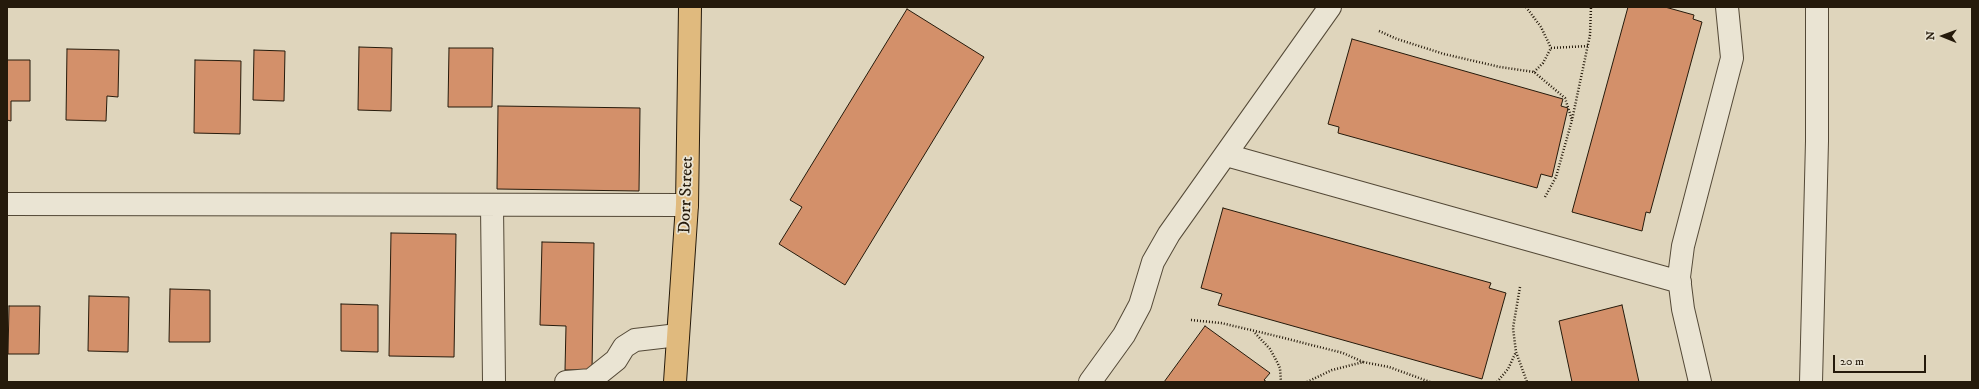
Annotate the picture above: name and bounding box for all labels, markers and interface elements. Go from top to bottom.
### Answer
north arrow [1923,16,1963,56]
text: N [1924,31,1938,40]
street label: Dorr Street [675,156,699,234]
scale bar [1835,347,1928,373]
text: 20 m [1840,354,1864,369]

